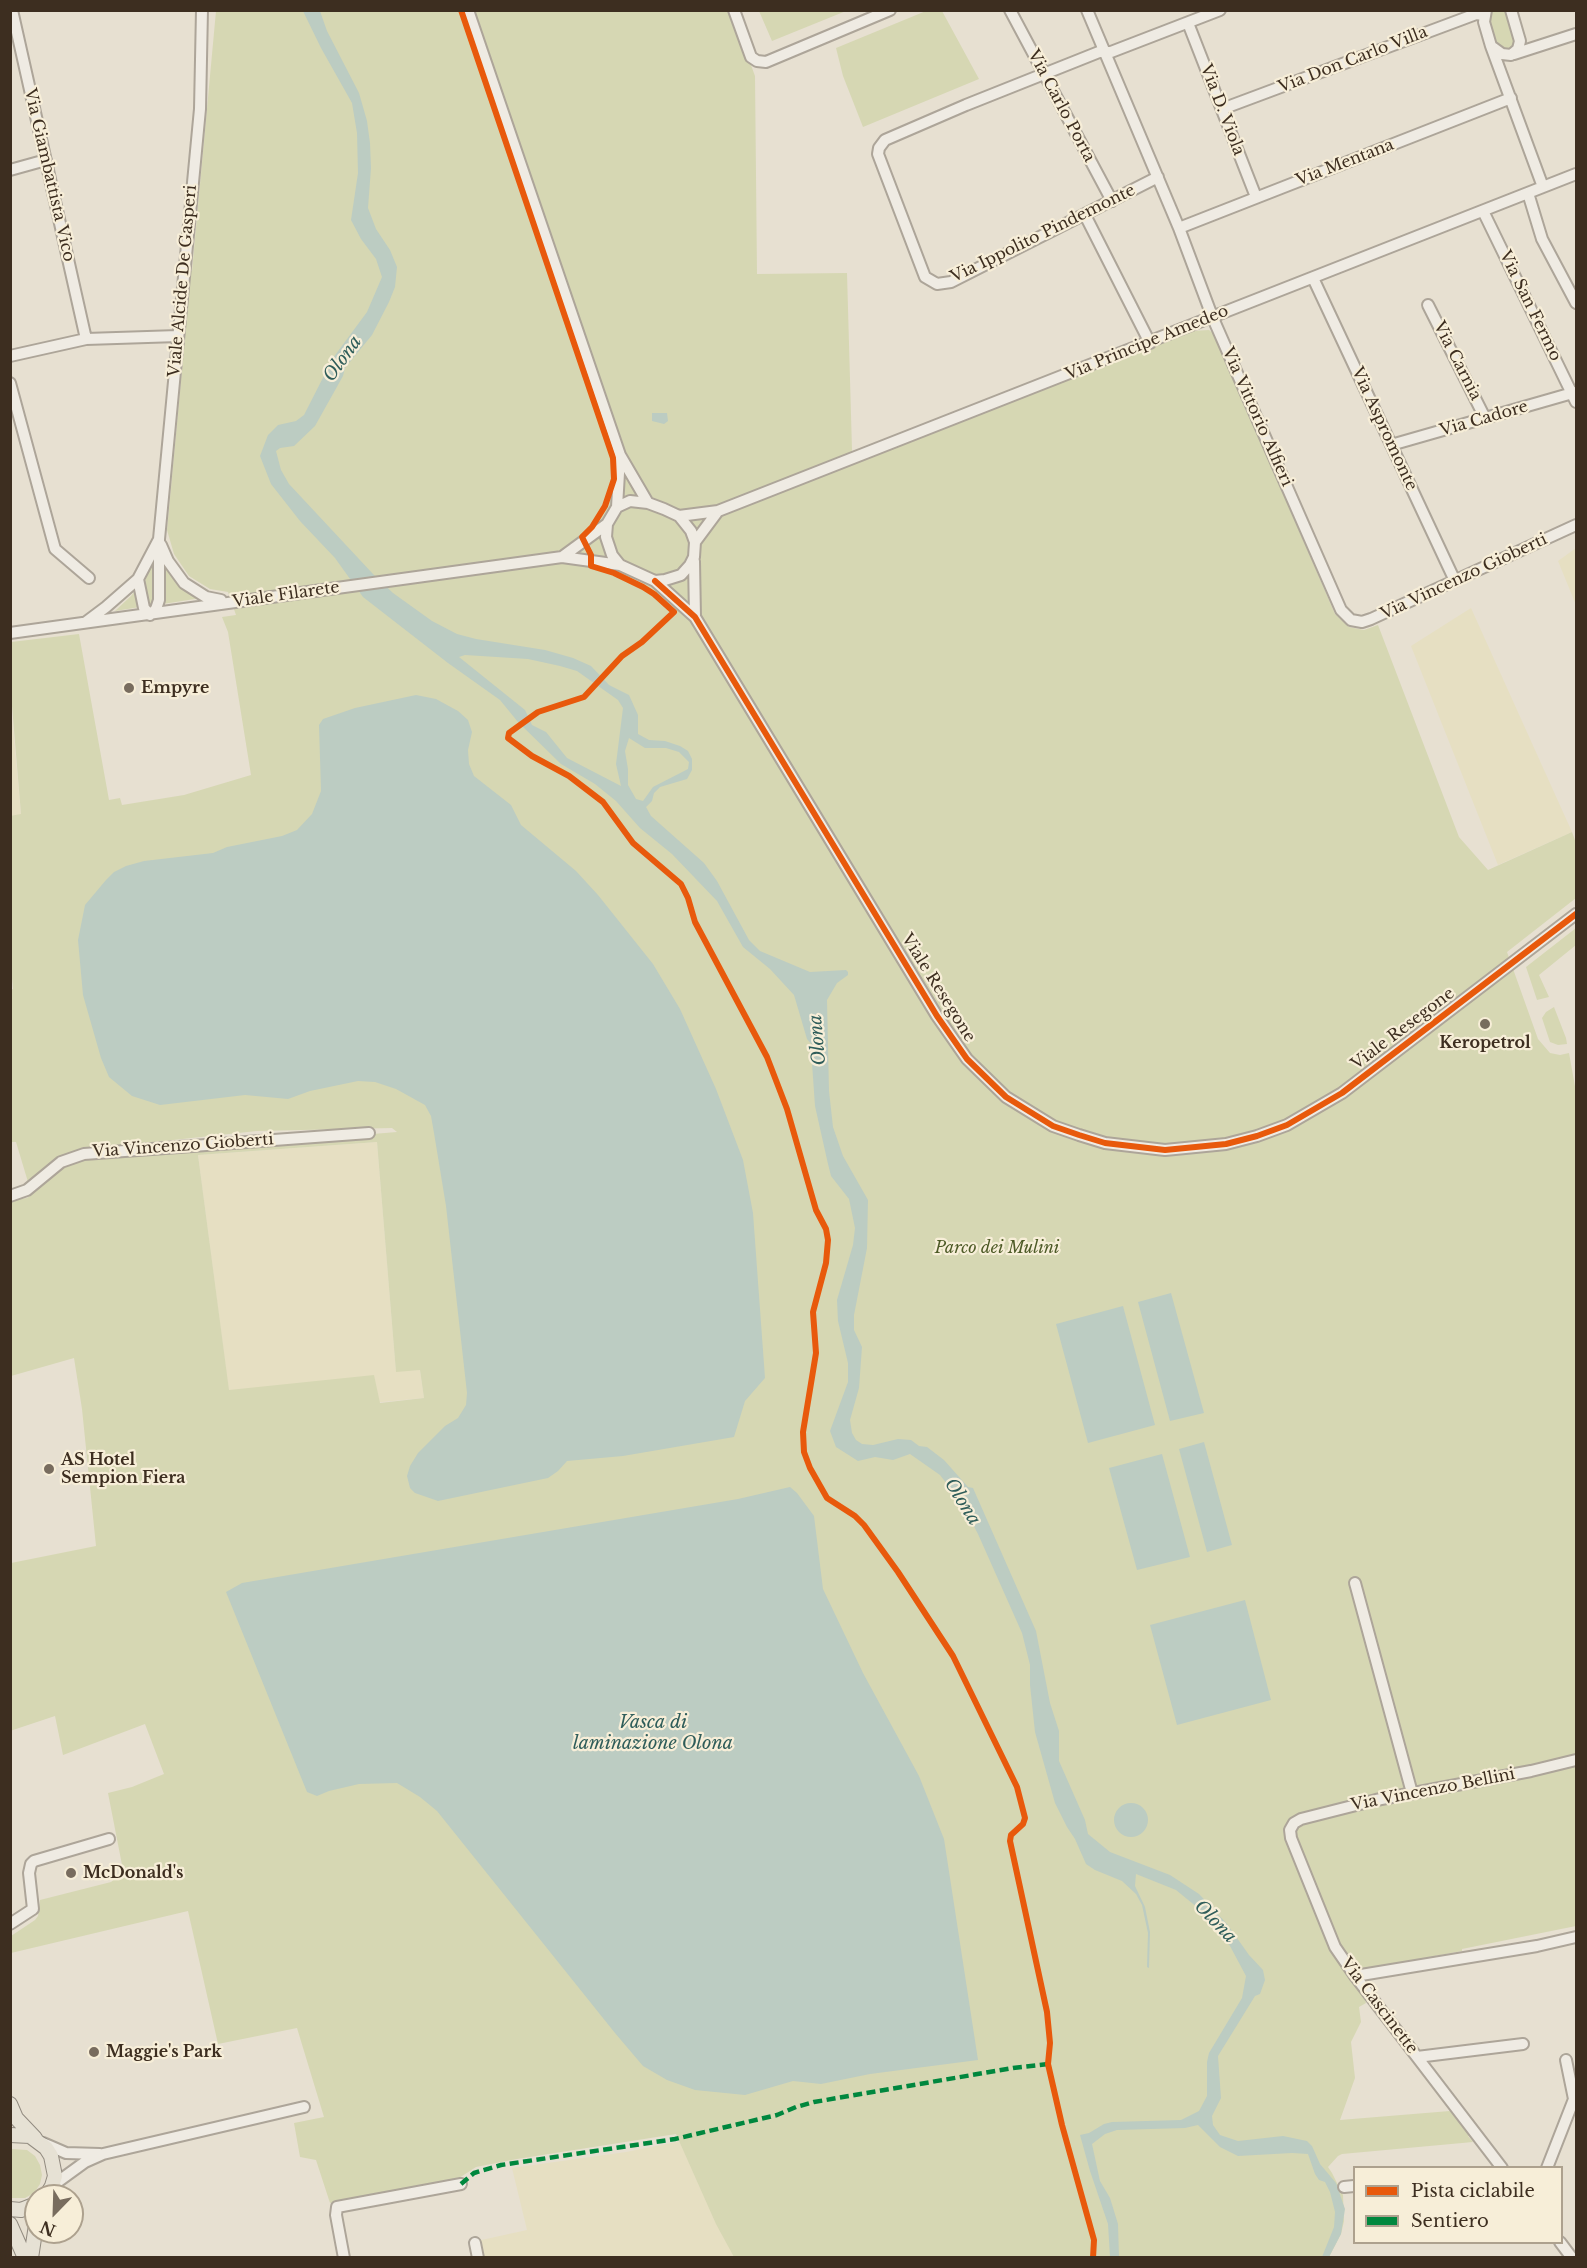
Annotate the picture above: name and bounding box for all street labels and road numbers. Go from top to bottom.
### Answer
street label: Via Don Carlo Villa [1276,23,1430,97]
street label: Via Carlo Porta [1023,47,1099,165]
street label: Via D. Viola [1196,62,1248,158]
street label: Via Giambattista Vico [20,86,78,264]
street label: Via Mentana [1293,136,1397,190]
street label: Via Ippolito Pindemonte [948,181,1138,287]
street label: Viale Alcide De Gasperi [165,184,201,378]
street label: Via San Fermo [1495,248,1565,364]
street label: Via Principe Amedeo [1063,301,1231,385]
street label: Via Carnia [1429,318,1485,404]
street label: Via Vittorio Alfieri [1218,345,1296,489]
street label: Via Aspromonte [1347,364,1421,494]
street label: Via Cadore [1438,397,1530,441]
street label: Via Vincenzo Gioberti [1378,530,1550,624]
street label: Viale Filarete [231,578,341,612]
street label: Viale Resegone [897,930,979,1046]
street label: Viale Resegone [1348,984,1458,1074]
street label: Via Vincenzo Gioberti [92,1130,274,1162]
street label: Via Vincenzo Bellini [1349,1765,1517,1815]
street label: Via Cascinette [1337,1954,1421,2058]

